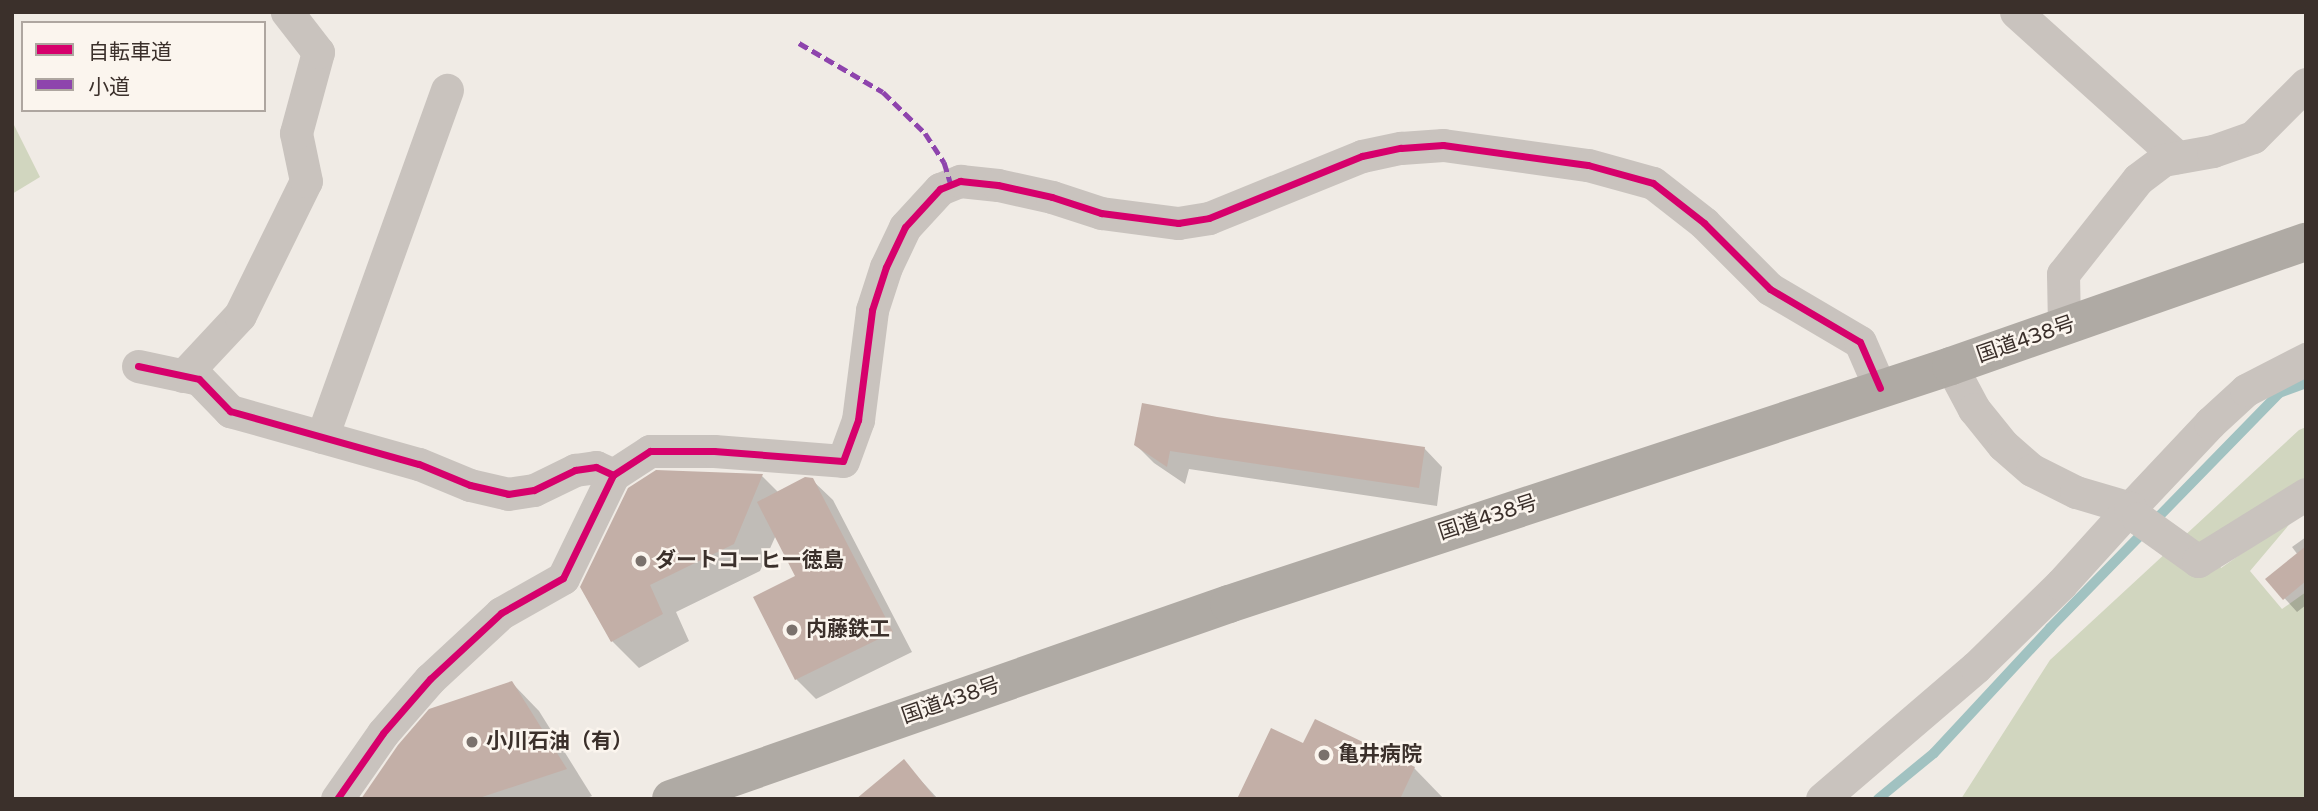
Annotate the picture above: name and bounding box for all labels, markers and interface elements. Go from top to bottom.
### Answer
legend [21,21,266,112]
text: 自転車道 [88,40,172,65]
text: 小道 [88,75,130,100]
street label: 国道438号 [1973,311,2079,369]
street label: 国道438号 [1435,490,1541,546]
place label: ダートコーヒー徳島 [655,548,844,574]
marker: ダートコーヒー徳島 [633,553,649,569]
place label: 内藤鉄工 [806,617,890,643]
marker: 内藤鉄工 [784,622,800,638]
street label: 国道438号 [898,672,1004,730]
place label: 小川石油（有） [486,729,633,755]
marker: 小川石油（有） [464,734,480,750]
place label: 亀井病院 [1338,742,1422,768]
marker: 亀井病院 [1316,747,1332,763]

